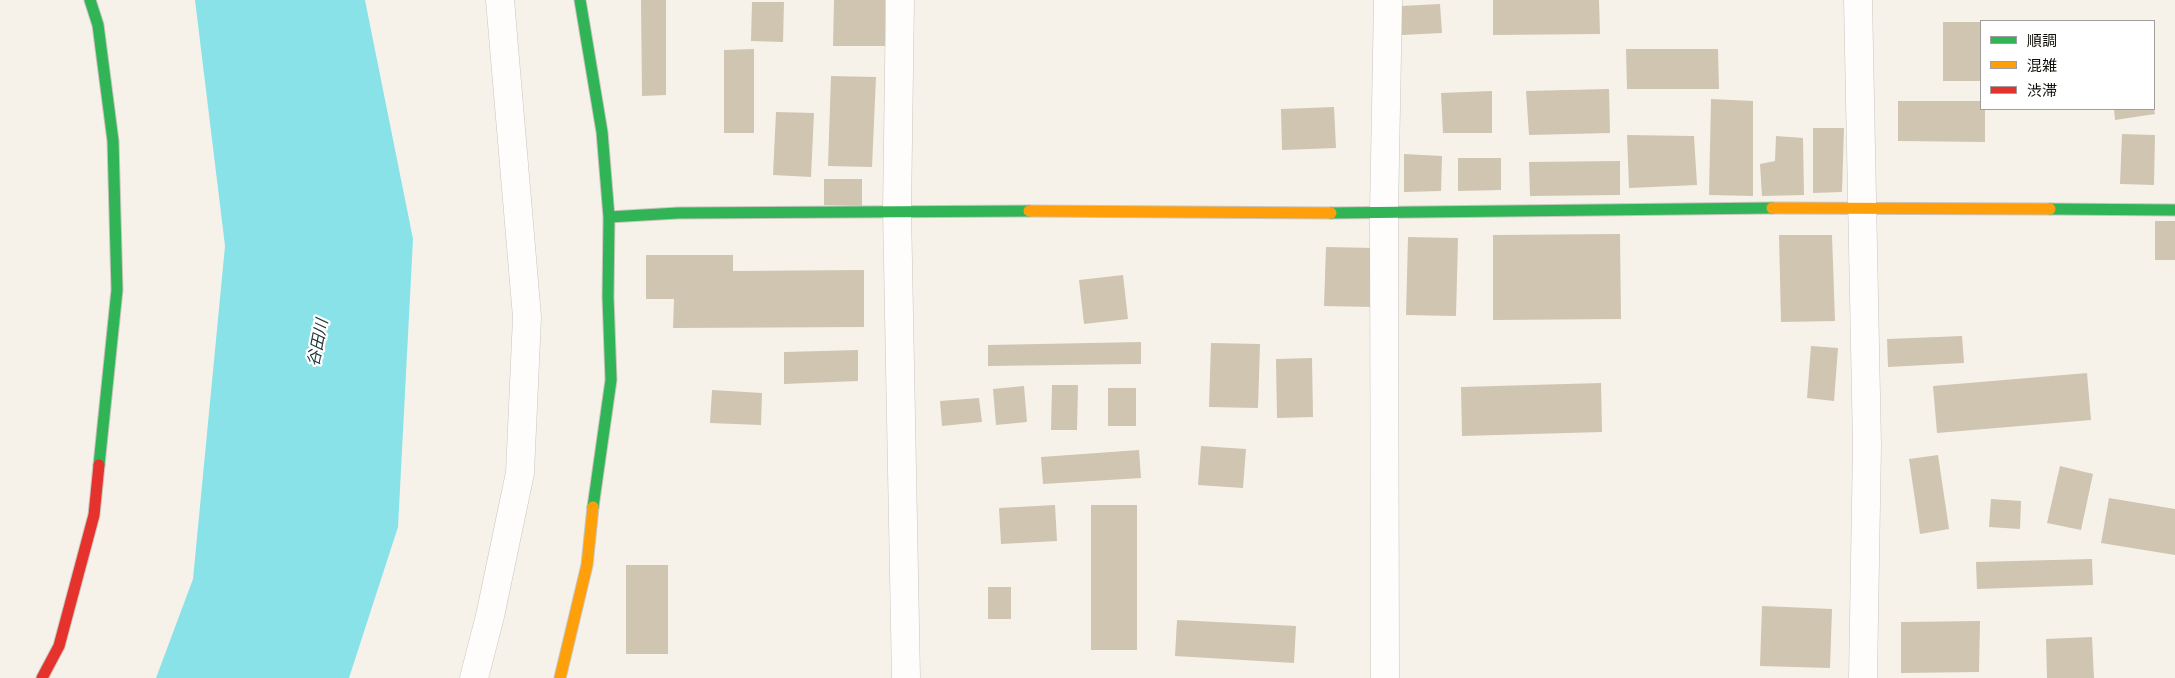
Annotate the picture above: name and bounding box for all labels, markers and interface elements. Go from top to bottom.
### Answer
legend [1980,20,2155,110]
text: 順調 [2027,32,2057,51]
text: 混雑 [2027,57,2057,76]
text: 渋滞 [2027,82,2057,101]
water label: 谷田川 [305,318,333,368]

